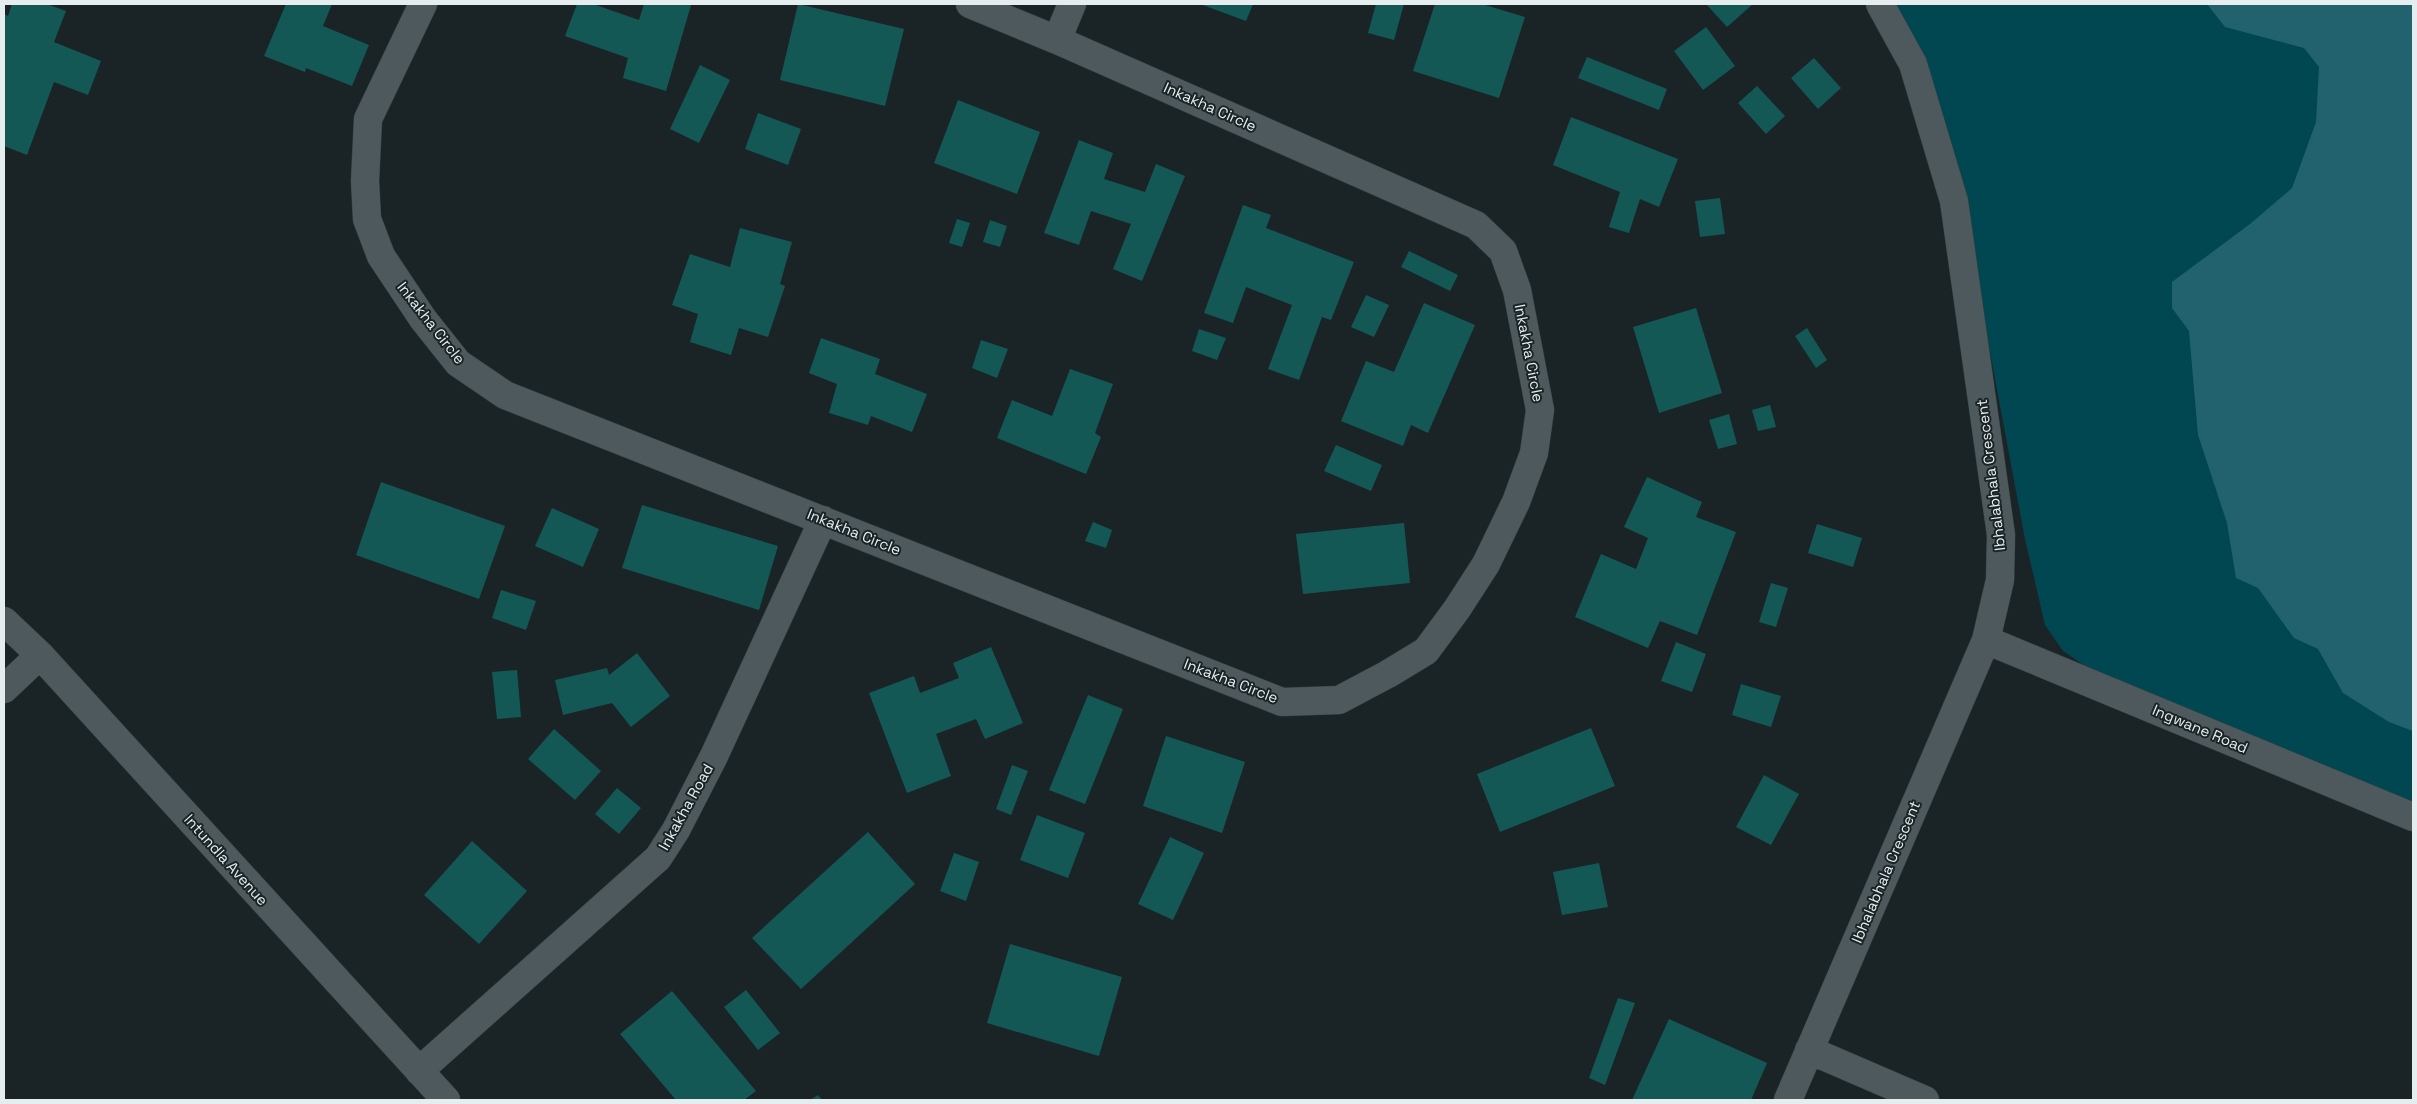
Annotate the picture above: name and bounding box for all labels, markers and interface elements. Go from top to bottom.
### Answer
street label: Inkakha Circle [1161,78,1260,135]
street label: Inkakha Circle [393,278,470,368]
street label: Inkakha Circle [1511,302,1548,404]
street label: Ibhalabhala Crescent [1972,398,2009,552]
street label: Inkakha Circle [805,504,904,559]
street label: Inkakha Circle [1181,654,1281,707]
street label: Ingwane Road [2150,700,2251,757]
street label: Inkakha Road [654,760,717,853]
street label: Ibhalabhala Crescent [1847,798,1924,946]
street label: Intundla Avenue [180,810,272,909]

